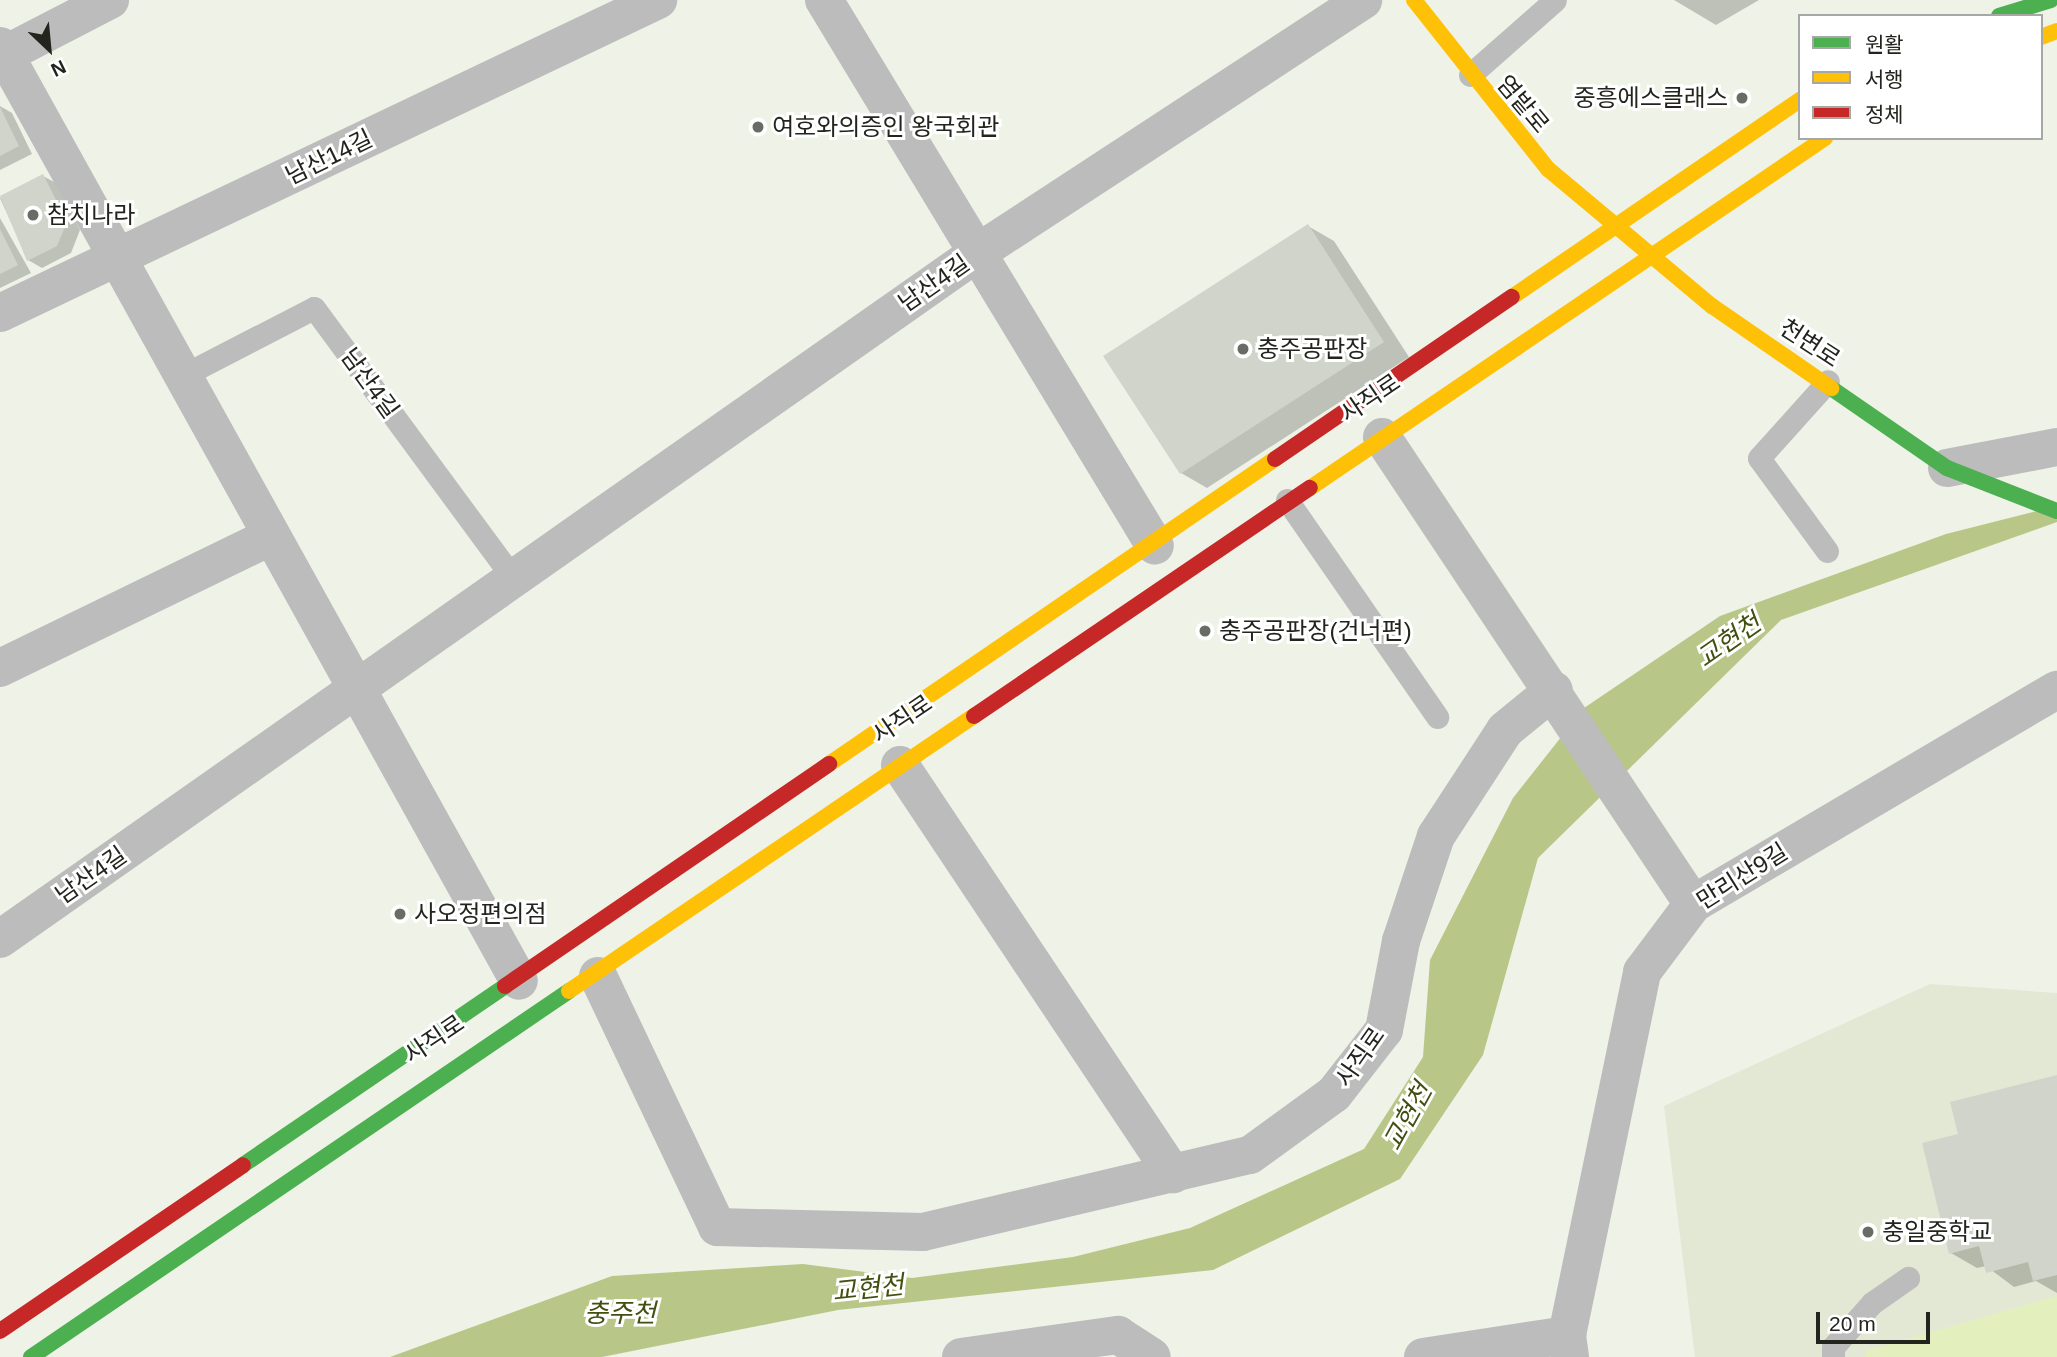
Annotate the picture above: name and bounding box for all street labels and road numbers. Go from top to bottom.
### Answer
street label: 염밭로 [1491,69,1555,139]
street label: 남산14길 [281,124,377,190]
street label: 남산4길 [893,248,975,318]
street label: 천변로 [1774,313,1846,373]
street label: 남산4길 [335,342,405,424]
street label: 사직로 [1334,368,1406,428]
street label: 사직로 [866,689,938,749]
street label: 만리산9길 [1691,837,1793,915]
street label: 남산4길 [50,840,132,910]
street label: 사직로 [398,1009,470,1069]
street label: 사직로 [1329,1022,1391,1092]

